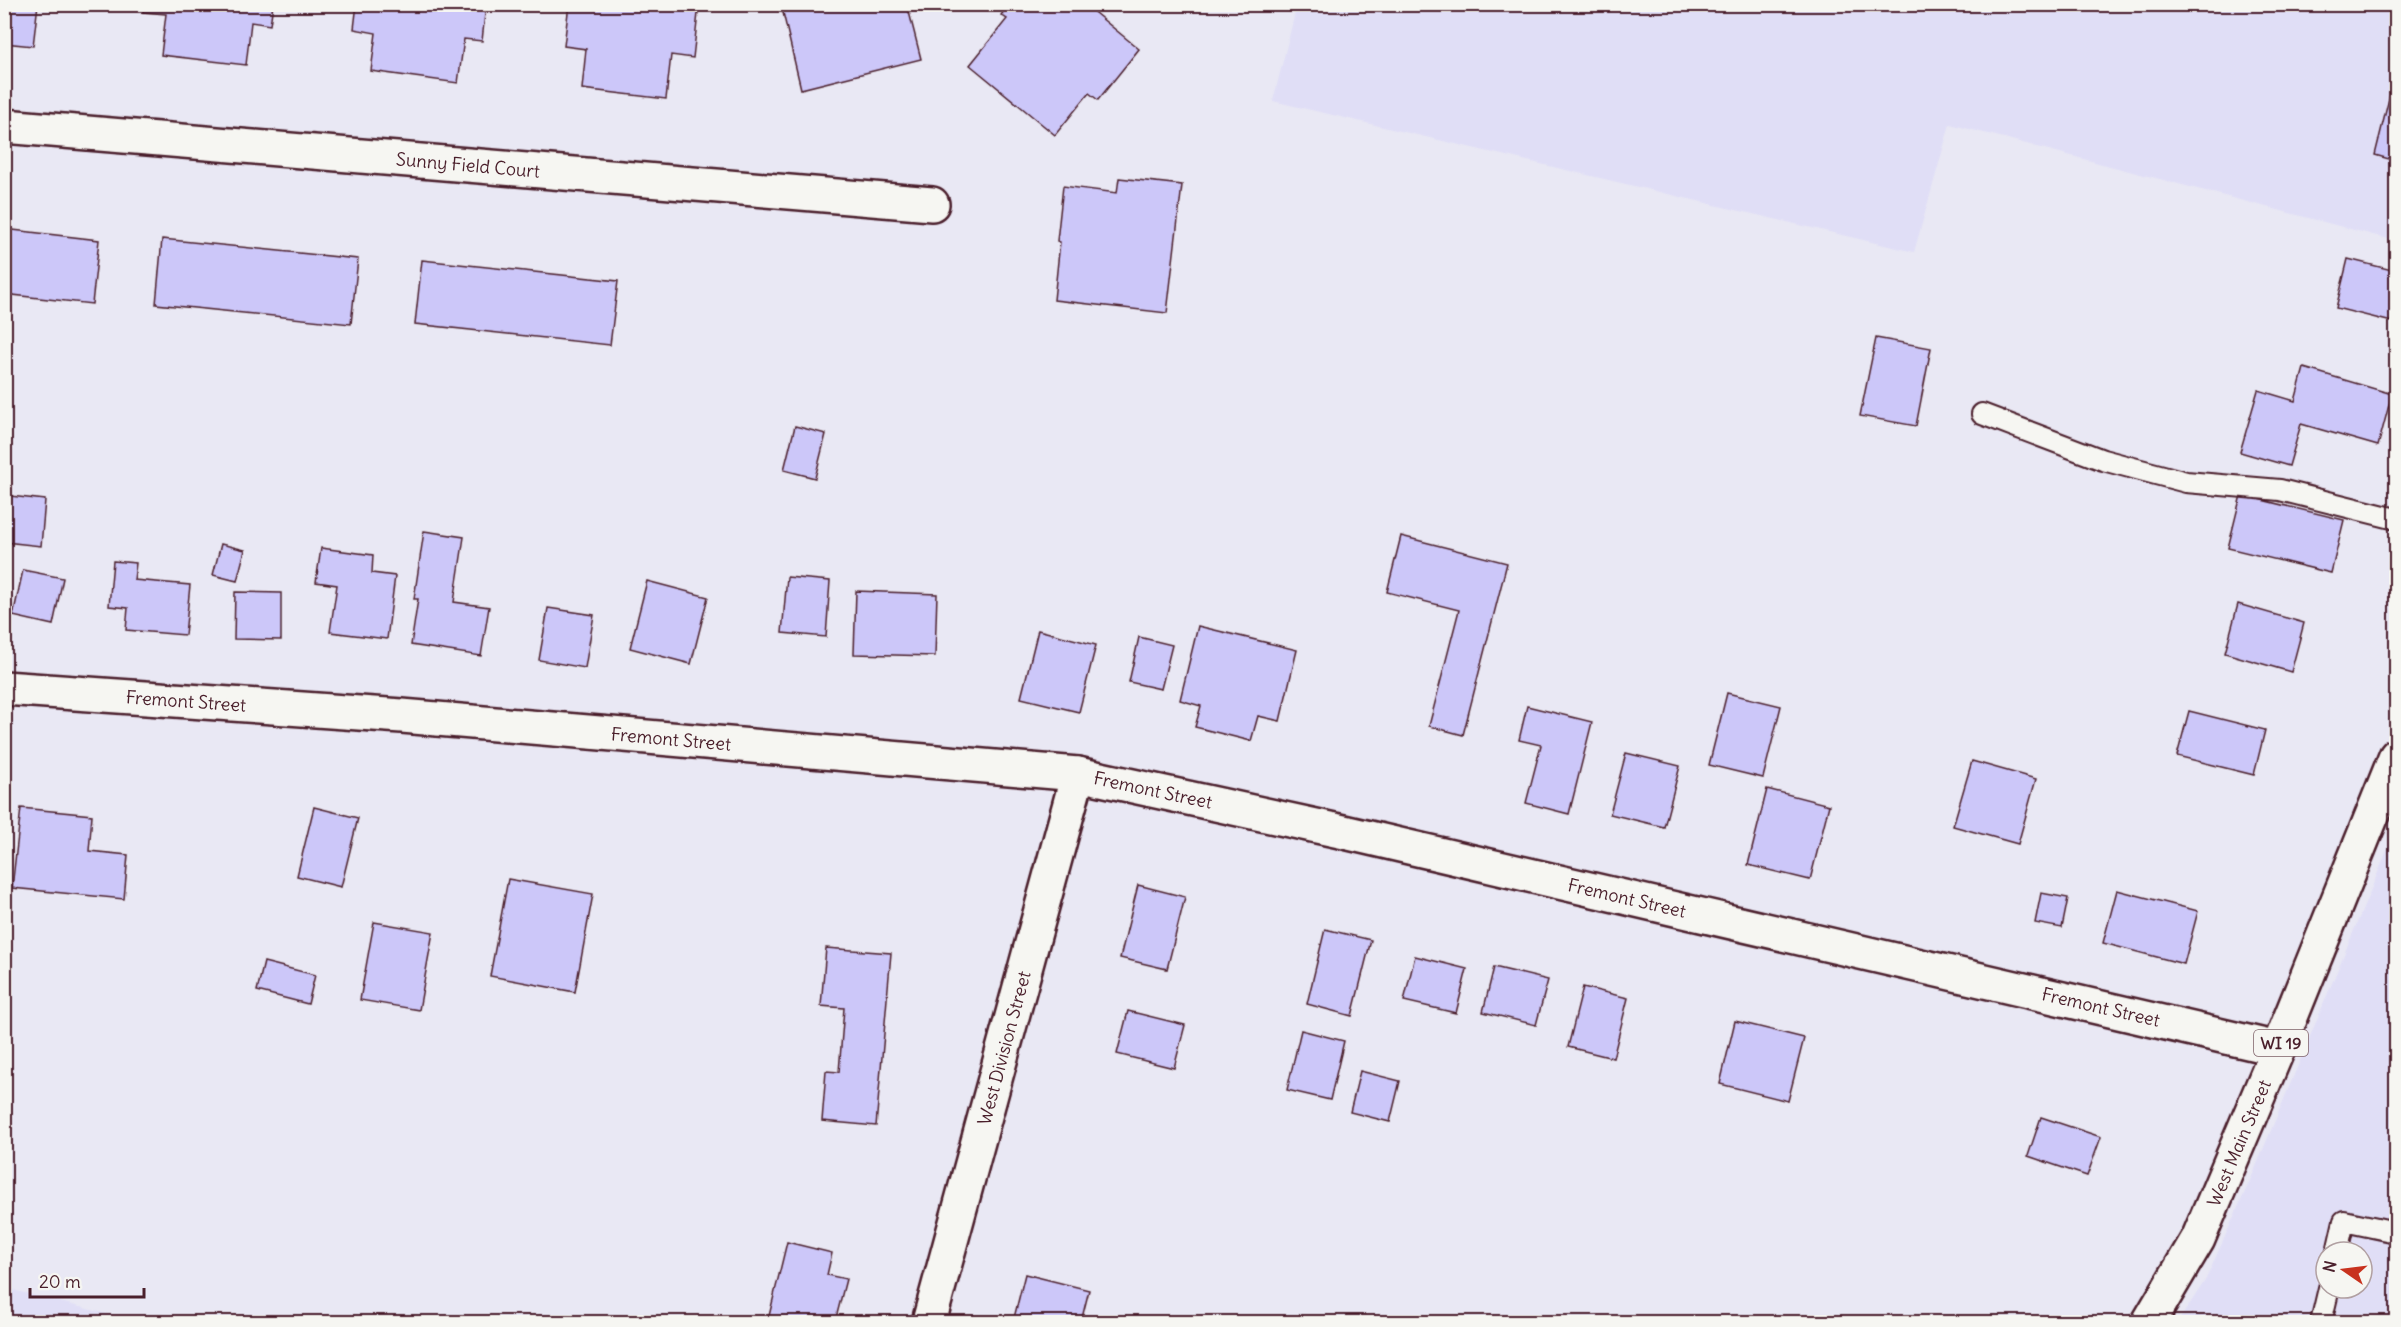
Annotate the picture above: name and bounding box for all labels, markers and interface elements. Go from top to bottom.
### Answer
street label: Sunny Field Court [395,147,541,183]
street label: Fremont Street [125,685,247,717]
street label: Fremont Street [610,722,732,756]
street label: Fremont Street [1092,766,1214,814]
street label: Fremont Street [1566,873,1688,923]
street label: West Division Street [972,968,1036,1128]
street label: Fremont Street [2040,982,2162,1032]
road number: WI 19 [2254,1030,2308,1056]
street label: West Main Street [2202,1076,2276,1210]
north arrow [2314,1240,2374,1300]
text: N [2318,1259,2340,1274]
scale bar [30,1261,144,1299]
text: 20 m [39,1270,81,1293]

